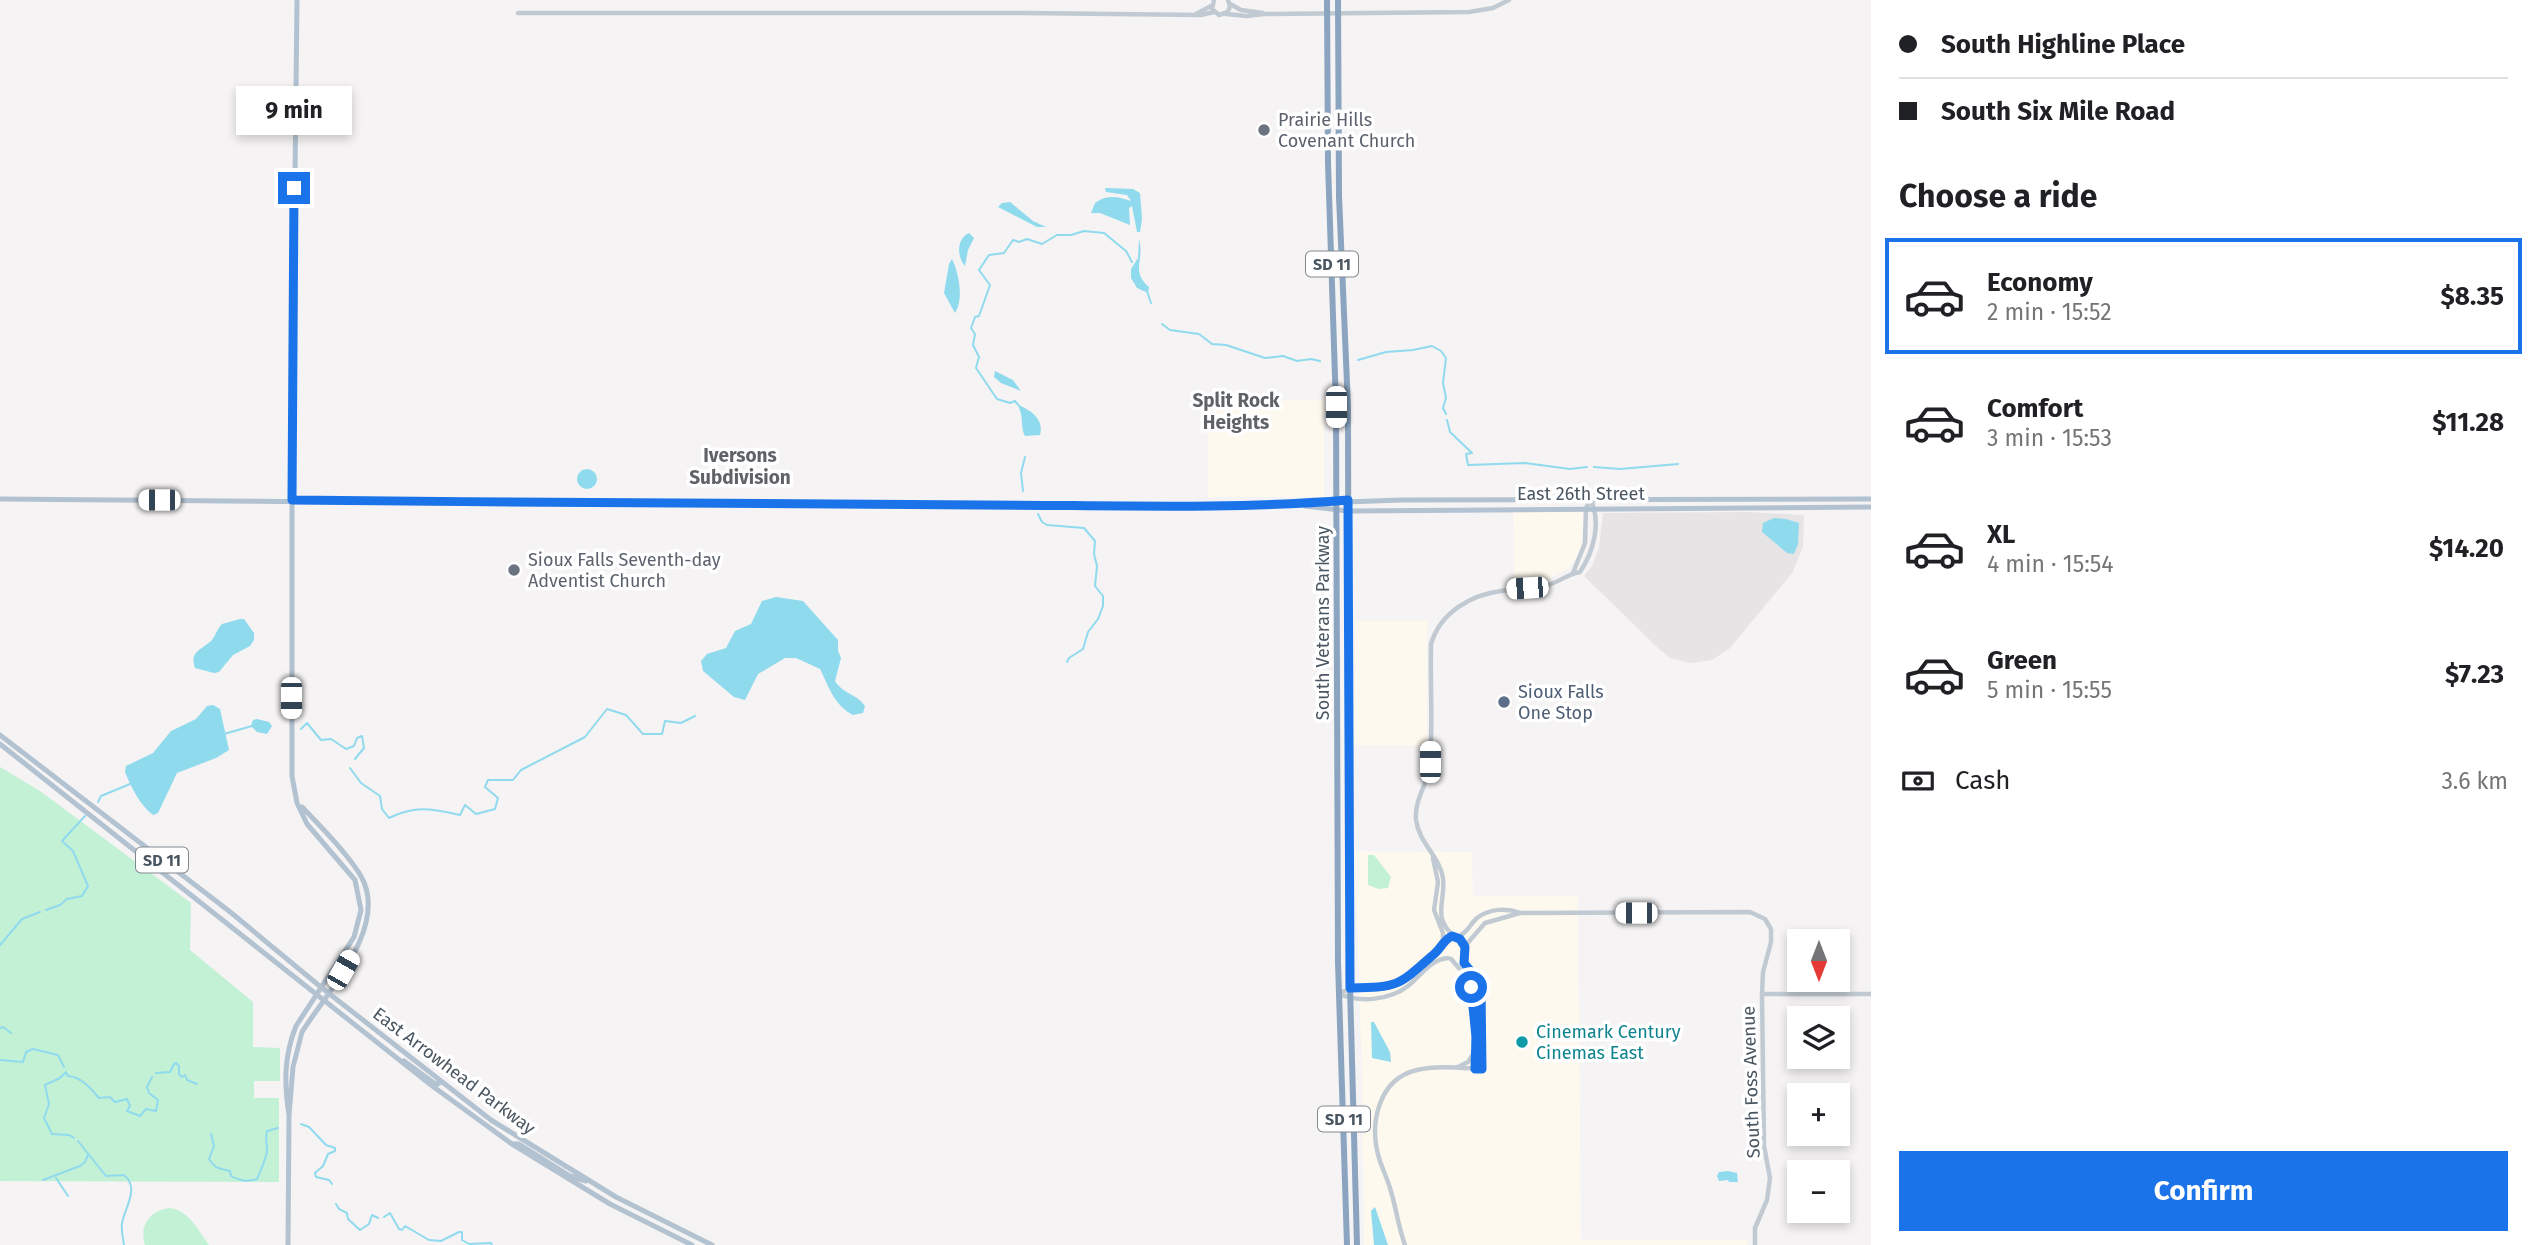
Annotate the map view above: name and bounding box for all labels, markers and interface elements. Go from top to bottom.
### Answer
text: South Highline Place [1941,29,2185,60]
callout: 9 min [236,86,352,136]
text: 9 min [265,96,323,124]
text: South Six Mile Road [1941,96,2175,127]
place label: Prairie Hills Covenant Church [1278,109,1415,152]
marker: Prairie Hills Covenant Church [1256,122,1272,138]
route end [278,172,310,204]
text: Choose a ride [1899,177,2097,215]
road number: SD 11 [1306,252,1358,276]
icon: car [1903,265,1966,328]
text: Economy [1987,267,2093,298]
text: $8.35 [2441,281,2504,312]
text: 2 min · 15:52 [1987,298,2112,326]
car [1326,386,1347,428]
district label: Split Rock Heights [1192,389,1280,434]
icon: car [1903,391,1966,454]
text: Comfort [1987,393,2083,424]
text: $11.28 [2432,407,2504,438]
text: 3 min · 15:53 [1987,424,2112,452]
district label: Iversons Subdivision [689,444,791,489]
street label: East 26th Street [1517,483,1645,505]
car [139,490,181,511]
icon: car [1903,517,1966,580]
text: XL [1987,519,2015,550]
street label: South Veterans Parkway [1312,526,1334,720]
text: $14.20 [2429,533,2504,564]
place label: Sioux Falls Seventh-day Adventist Church [528,549,721,592]
text: 4 min · 15:54 [1987,550,2114,578]
marker: Sioux Falls Seventh-day Adventist Church [506,562,522,578]
car [1506,576,1549,600]
icon: car [1903,643,1966,706]
text: Green [1987,645,2057,676]
text: $7.23 [2445,659,2504,690]
text: 5 min · 15:55 [1987,676,2112,704]
car [281,677,302,719]
place label: Sioux Falls One Stop [1518,681,1604,724]
marker: Sioux Falls One Stop [1496,694,1512,710]
car [1420,741,1441,783]
icon: cash [1899,762,1937,800]
text: Cash [1955,765,2011,796]
text: 3.6 km [2441,767,2508,795]
road number: SD 11 [136,848,188,873]
car [1616,903,1658,924]
north arrow [1787,929,1850,992]
map controls [1787,929,1850,1223]
car [324,947,363,993]
route start [1455,971,1487,1003]
street label: East Arrowhead Parkway [368,1003,540,1139]
street label: South Foss Avenue [1737,1005,1765,1159]
button: layers [1787,1006,1850,1069]
place label: Cinemark Century Cinemas East [1536,1021,1681,1064]
marker: Cinemark Century Cinemas East [1514,1034,1530,1050]
button: + [1787,1083,1850,1146]
road number: SD 11 [1318,1106,1370,1132]
button: Confirm [1899,1151,2508,1231]
button: − [1787,1160,1850,1223]

